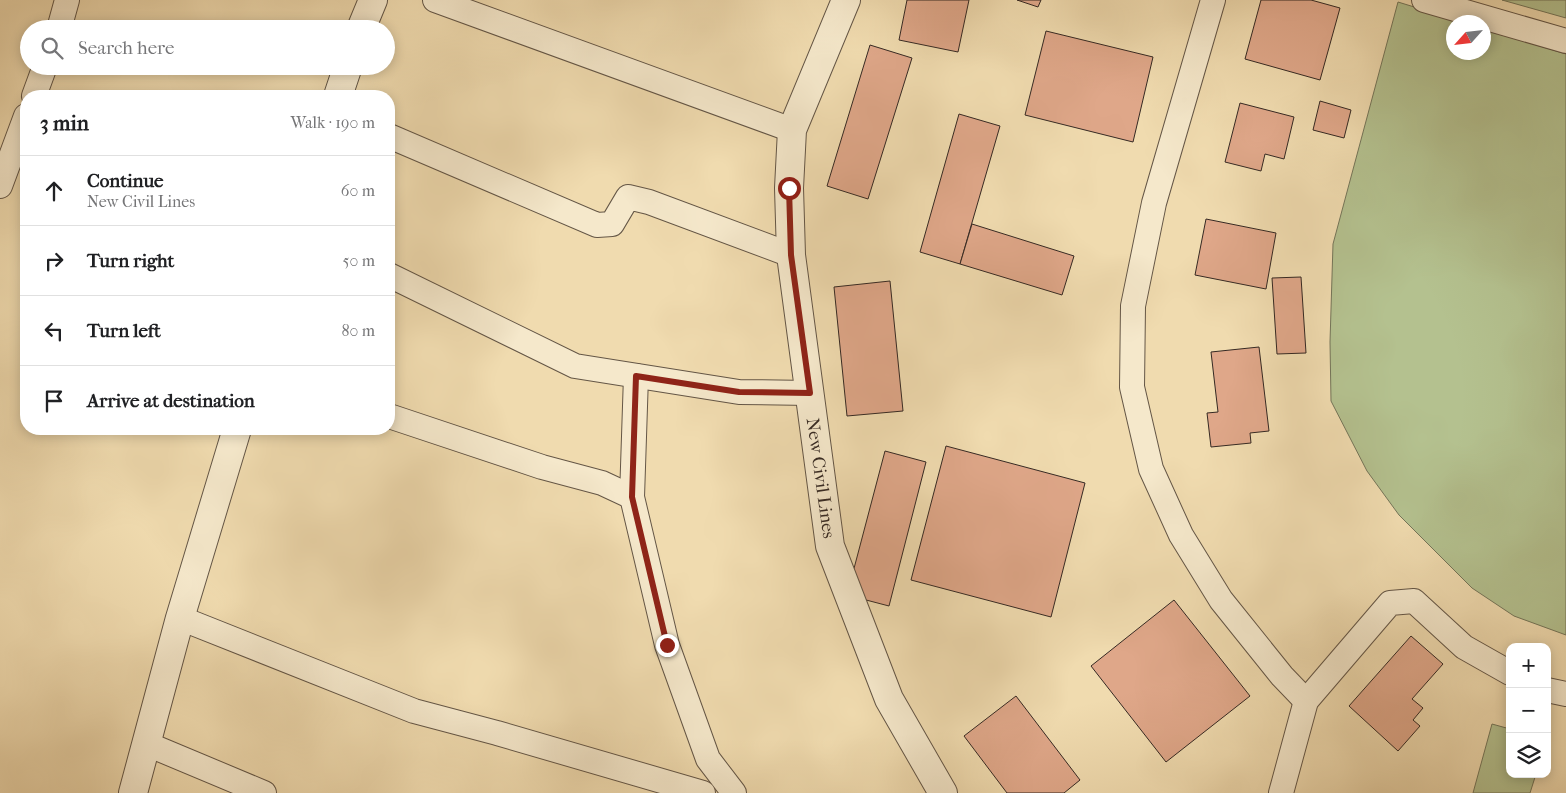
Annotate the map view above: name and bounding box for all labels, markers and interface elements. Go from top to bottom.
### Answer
north arrow [1446,15,1491,60]
search box [20,20,395,75]
icon: search [38,34,66,62]
text: Search here [78,37,174,59]
text: 3 min [40,111,89,135]
text: Walk · 190 m [291,113,375,132]
text: Continue [87,170,163,192]
icon: ahead [40,177,68,205]
route start [778,177,801,200]
text: 60 m [341,181,375,200]
text: New Civil Lines [87,192,195,211]
icon: right [40,247,68,275]
text: Turn right [87,250,174,272]
text: 50 m [343,251,375,270]
icon: left [40,317,68,345]
text: Turn left [87,320,161,342]
text: 80 m [341,321,375,340]
icon: arrive [40,387,68,415]
text: Arrive at destination [87,390,255,412]
street label: New Civil Lines [802,416,839,540]
route end [656,634,679,657]
map controls [1506,643,1551,778]
button: + [1506,643,1551,688]
button: − [1506,688,1551,733]
button: layers [1506,733,1551,778]

